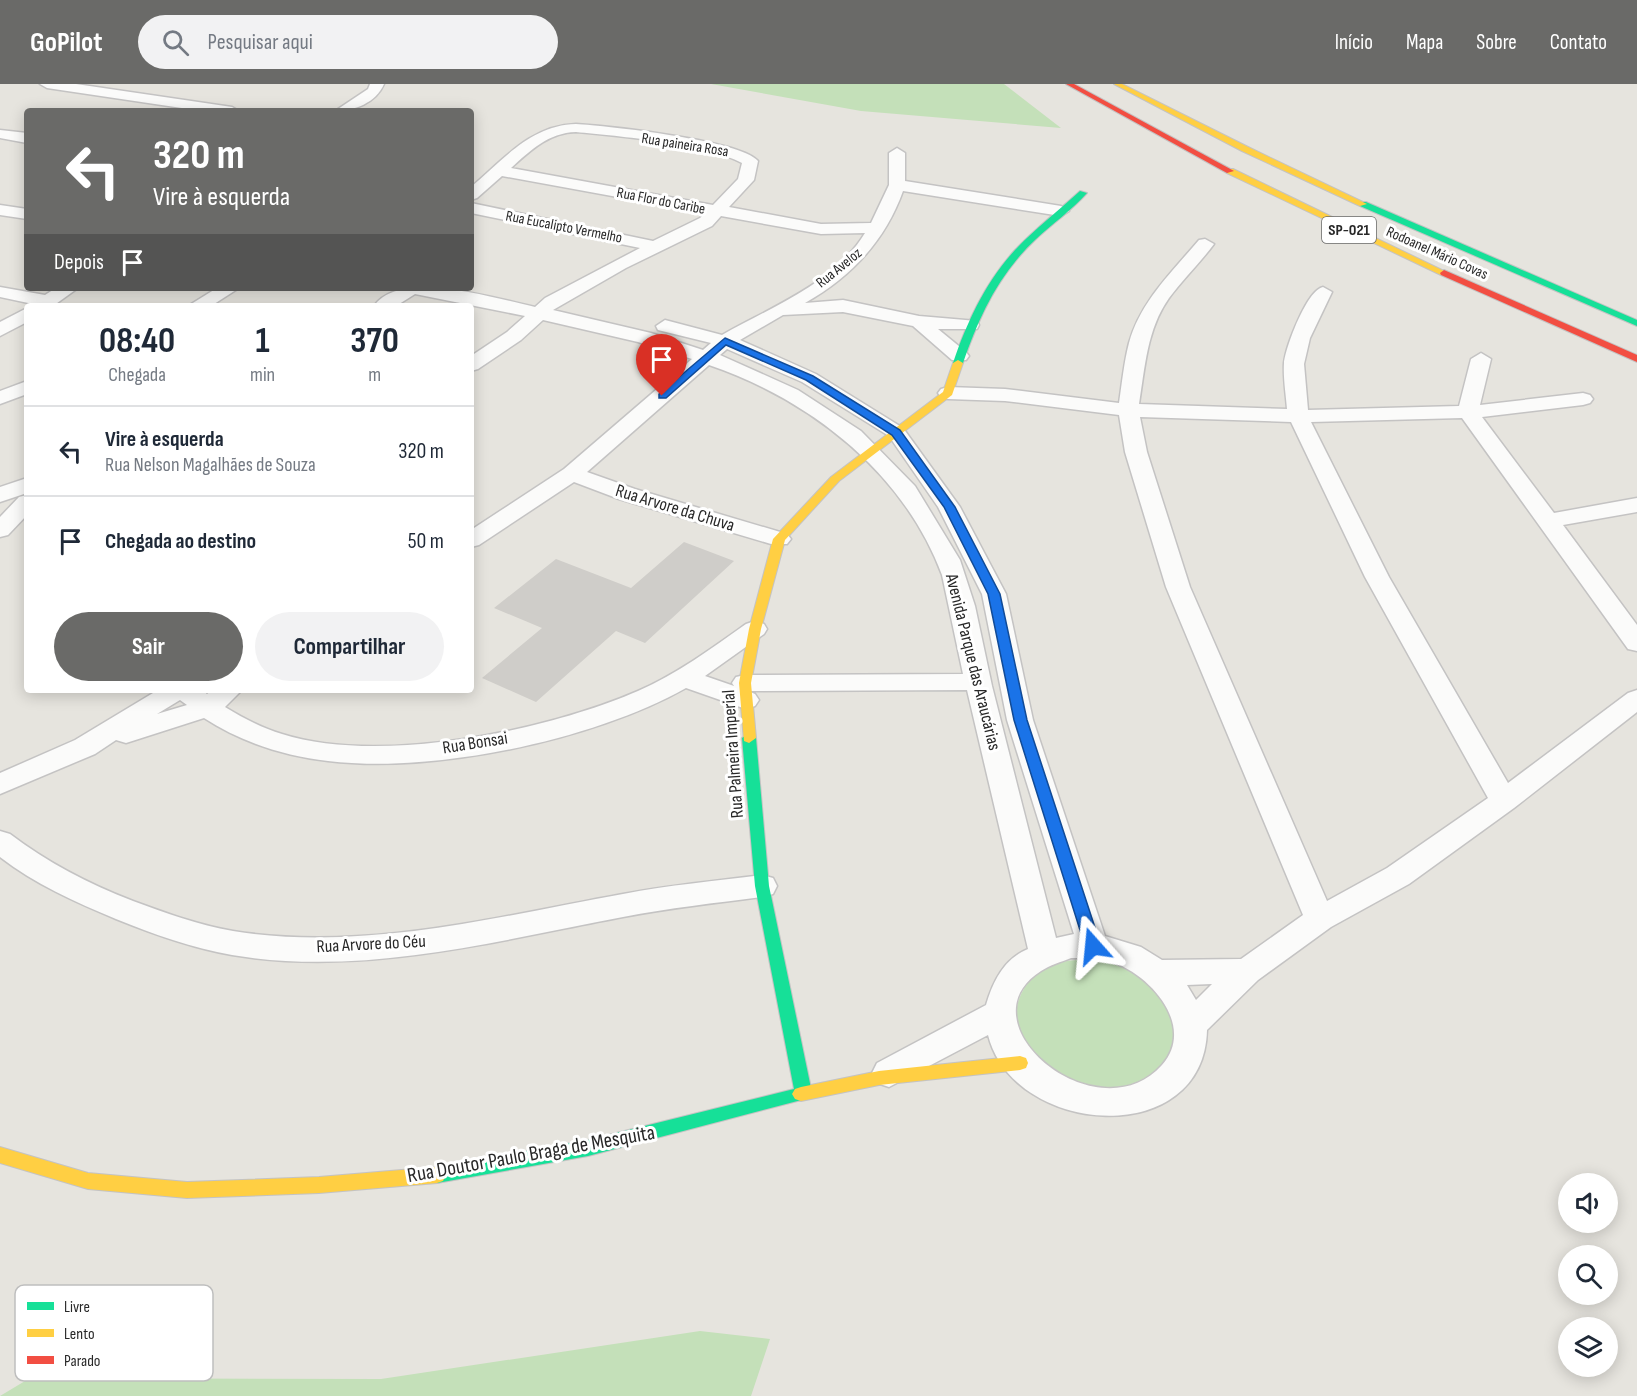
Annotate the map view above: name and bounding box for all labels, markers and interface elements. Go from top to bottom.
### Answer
search box [138,15,558,69]
text: GoPilot [30,26,102,59]
icon: search [159,26,192,59]
text: Pesquisar aqui [207,29,313,56]
text: Início [1335,30,1373,55]
text: Mapa [1406,30,1443,55]
text: Sobre [1476,30,1517,55]
text: Contato [1550,30,1607,55]
street label: Rua paineira Rosa [640,129,730,161]
text: 320 m [153,130,245,181]
icon: left [54,132,132,210]
text: Vire à esquerda [153,181,290,213]
street label: Rua Flor do Caribe [615,183,707,219]
street label: Rua Eucalipto Vermelho [504,206,624,248]
road number: SP-021 [1322,217,1376,243]
street label: Rodoanel Mário Covas [1383,222,1491,284]
street label: Rua Aveloz [812,243,866,292]
icon: arrive [116,246,149,279]
text: Depois [54,249,104,276]
text: 08:40 [99,320,175,363]
text: 1 [256,320,270,363]
text: 370 [350,320,399,363]
pin [636,334,687,396]
icon: arrive [645,343,678,376]
text: Chegada [108,363,166,387]
text: min [250,363,275,387]
text: m [368,363,381,387]
text: Vire à esquerda [105,426,224,453]
icon: left [54,435,87,468]
text: 320 m [398,438,444,465]
text: Rua Nelson Magalhães de Souza [105,453,316,477]
street label: Rua Arvore da Chuva [613,480,737,536]
icon: arrive [54,525,87,558]
text: Chegada ao destino [105,528,256,555]
text: 50 m [408,528,444,555]
street label: Avenida Parque das Araucárias [941,571,1005,752]
button: Sair [54,612,243,681]
button: Compartilhar [255,612,444,681]
street label: Rua Palmeira Imperial [718,689,748,819]
street label: Rua Bonsai [441,728,509,758]
position arrow [1061,914,1125,978]
street label: Rua Arvore do Céu [316,931,426,957]
street label: Rua Doutor Paulo Braga de Mesquita [405,1120,657,1188]
map controls [1558,1173,1618,1377]
button: sound [1558,1173,1618,1233]
button: search [1558,1245,1618,1305]
legend [15,1285,213,1381]
text: Livre [64,1298,90,1317]
button: layers [1558,1317,1618,1377]
text: Lento [64,1325,95,1344]
text: Parado [64,1352,101,1371]

